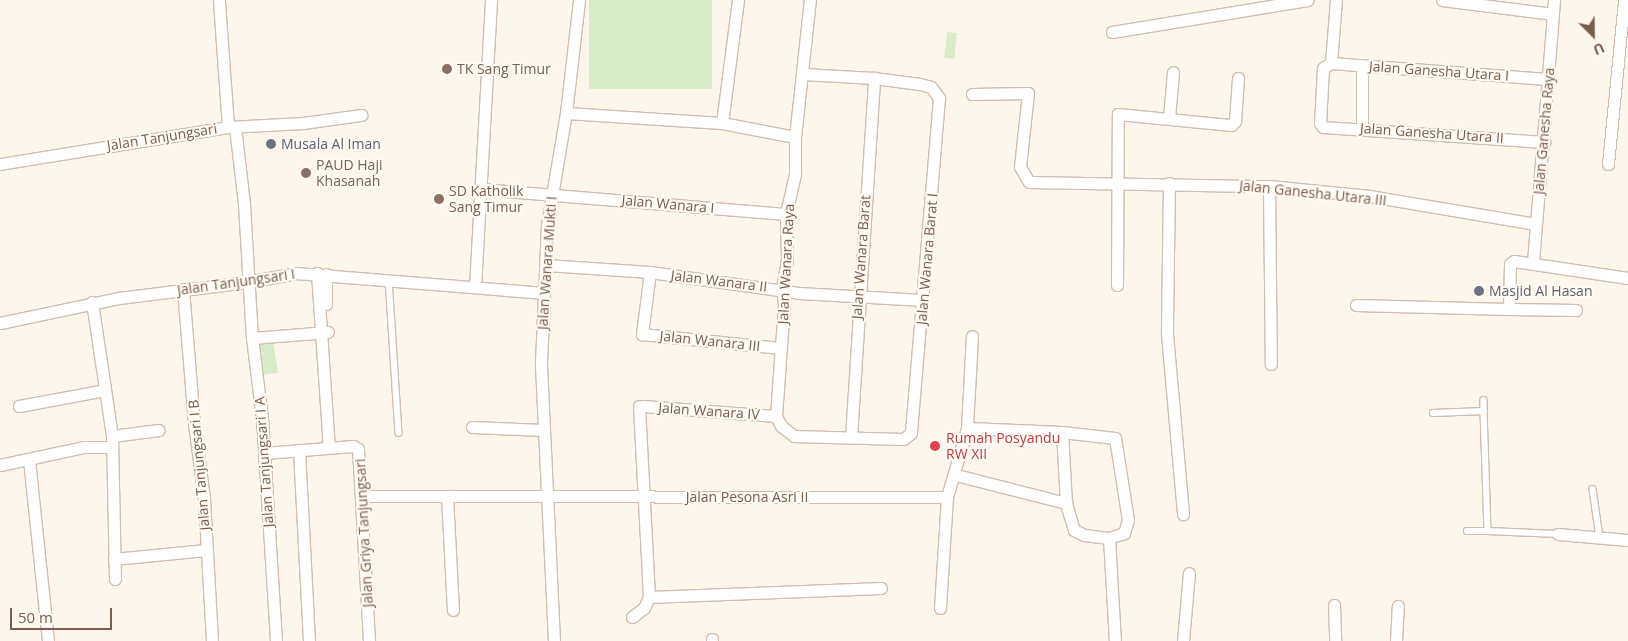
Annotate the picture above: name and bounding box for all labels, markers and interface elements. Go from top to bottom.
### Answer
north arrow [1568,10,1618,60]
text: U [1590,38,1608,60]
street label: Jalan Ganesha Utara I [1368,58,1510,84]
place label: TK Sang Timur [457,61,551,77]
marker: TK Sang Timur [441,63,453,75]
street label: Jalan Ganesha Raya [1530,67,1558,195]
street label: Jalan Tanjungsari [106,120,218,154]
street label: Jalan Ganesha Utara II [1360,120,1504,146]
place label: Musala Al Iman [281,136,381,152]
marker: Musala Al Iman [265,138,277,150]
place label: PAUD Haji Khasanah [316,157,382,190]
marker: PAUD Haji Khasanah [300,167,312,179]
street label: Jalan Ganesha Utara III [1239,177,1387,209]
place label: SD Katholik Sang Timur [449,183,523,216]
street label: Jalan Wanara I [621,192,715,216]
street label: Jalan Wanara Barat I [913,192,941,326]
marker: SD Katholik Sang Timur [433,193,445,205]
street label: Jalan Wanara Barat [848,194,874,320]
street label: Jalan Wanara Mukti I [534,196,560,330]
street label: Jalan Wanara Raya [774,203,798,325]
street label: Jalan Tanjungsari I [176,265,296,299]
street label: Jalan Wanara II [670,267,768,295]
place label: Masjid Al Hasan [1489,283,1592,299]
marker: Masjid Al Hasan [1473,285,1485,297]
street label: Jalan Wanara III [659,327,761,355]
street label: Jalan Tanjungsari I A [251,396,277,528]
street label: Jalan Tanjungsari I B [185,399,213,531]
street label: Jalan Wanara IV [658,399,760,423]
place label: Rumah Posyandu RW XII [946,430,1060,462]
marker: Rumah Posyandu RW XII [928,439,942,453]
street label: Jalan Griya Tanjungsari [352,458,376,608]
street label: Jalan Pesona Asri II [686,489,808,505]
scale bar [12,598,115,630]
text: 50 m [18,607,53,627]

